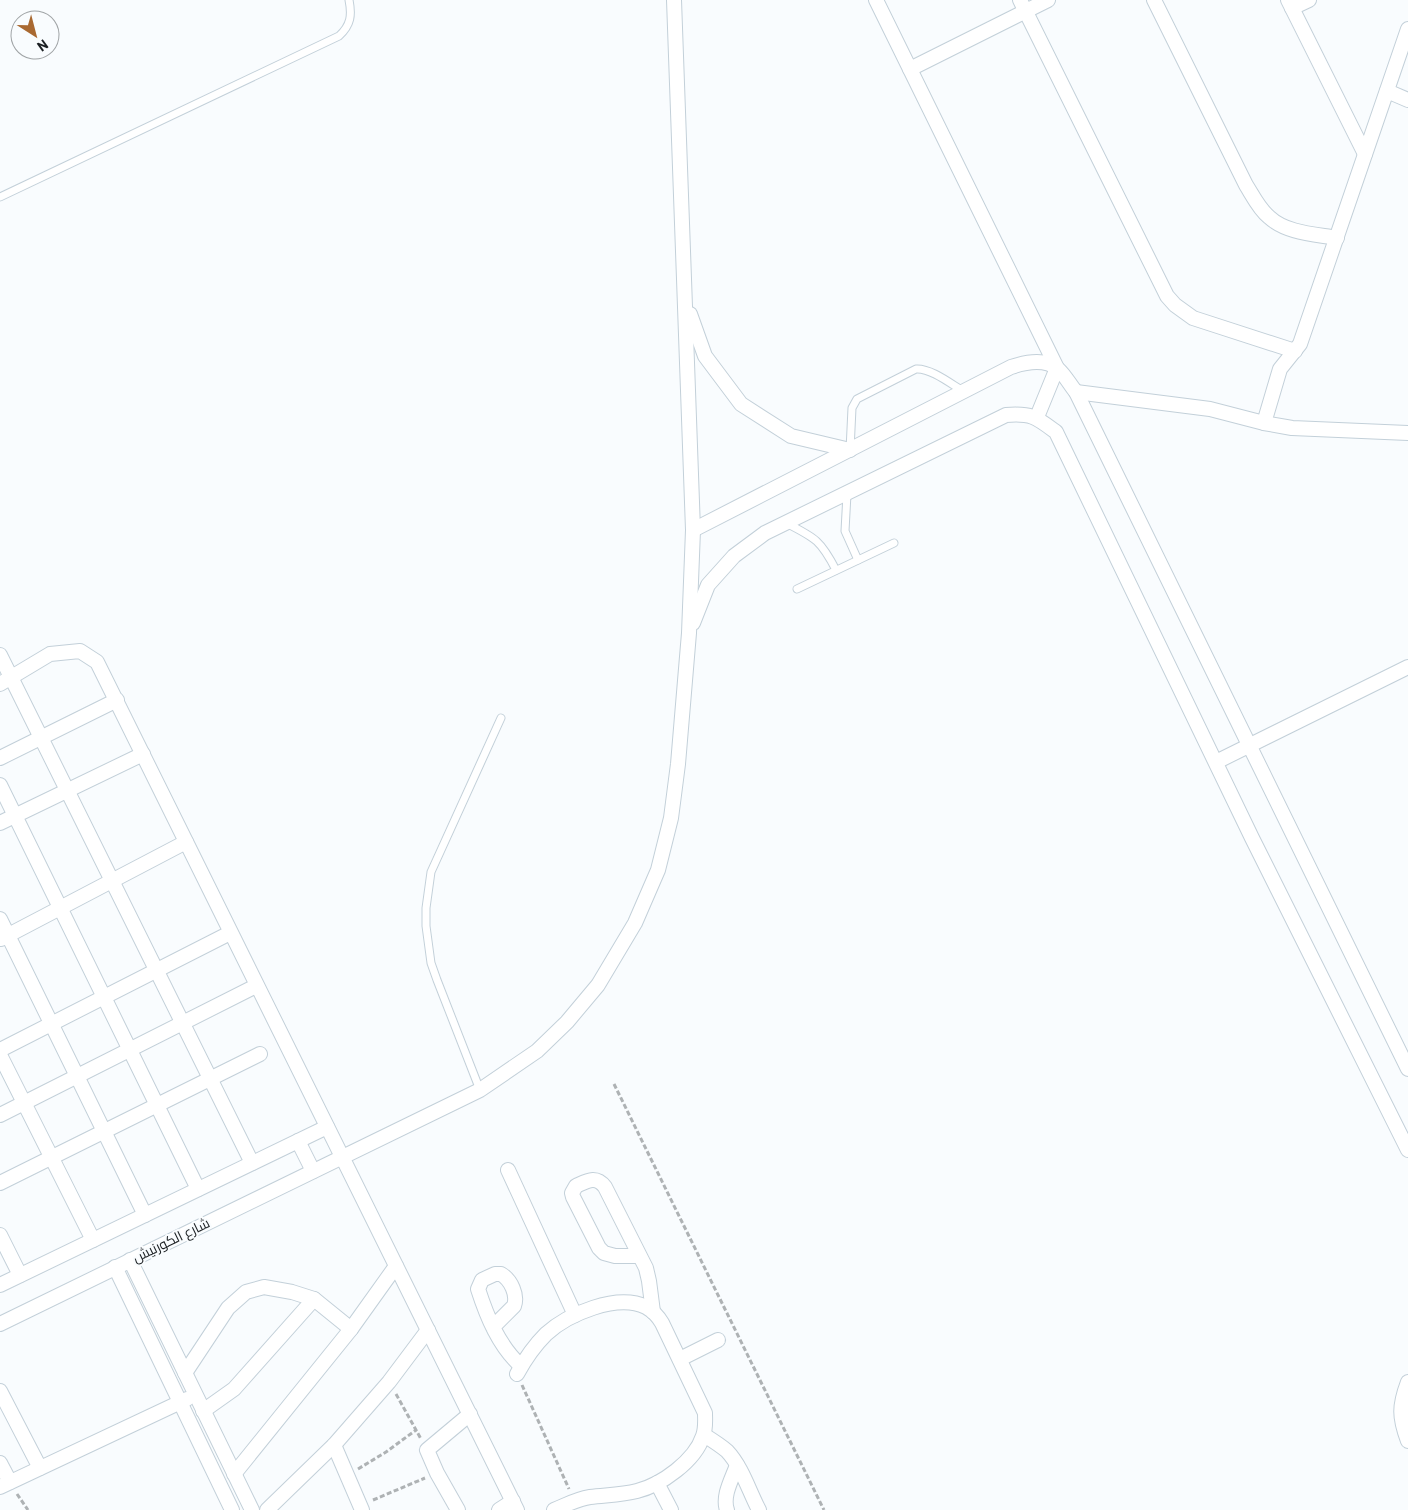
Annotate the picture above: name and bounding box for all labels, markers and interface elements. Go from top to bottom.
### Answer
north arrow [10,10,60,60]
text: N [34,36,52,56]
street label: شارع الكورنيش [129,1214,213,1266]

